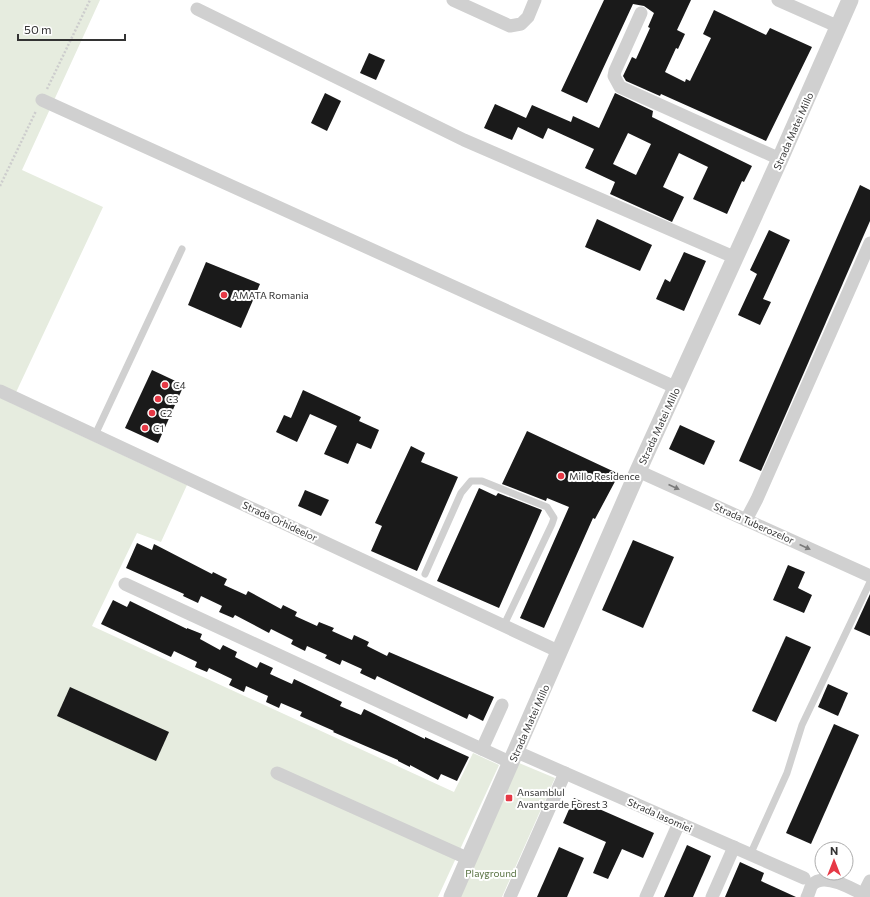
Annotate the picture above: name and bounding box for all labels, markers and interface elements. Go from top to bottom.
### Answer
scale bar [18,16,125,42]
text: 50 m [24,22,52,36]
street label: Strada Matei Millo [771,90,815,172]
place label: AMATA Romania [232,289,309,301]
marker: AMATA Romania [219,290,229,300]
place label: C4 [173,379,186,391]
marker: C4 [160,380,170,390]
street label: Strada Matei Millo [636,386,682,466]
place label: C3 [166,393,179,405]
marker: C3 [153,394,163,404]
place label: C2 [160,407,173,419]
marker: C2 [147,408,157,418]
place label: C1 [153,422,164,434]
marker: C1 [140,423,150,433]
place label: Millo Residence [569,470,640,482]
marker: Millo Residence [556,471,566,481]
one-way arrow [668,484,680,490]
street label: Strada Orhideelor [241,498,319,544]
street label: Strada Tuberozelor [712,500,796,546]
one-way arrow [800,544,812,550]
street label: Strada Matei Millo [507,682,551,764]
place label: Ansamblul Avantgarde Forest 3 [517,786,608,810]
marker: Ansamblul Avantgarde Forest 3 [504,793,514,803]
street label: Strada Iasomiei [626,795,694,835]
north arrow [814,841,854,881]
text: N [830,844,838,857]
park label: Playground [465,867,517,879]

